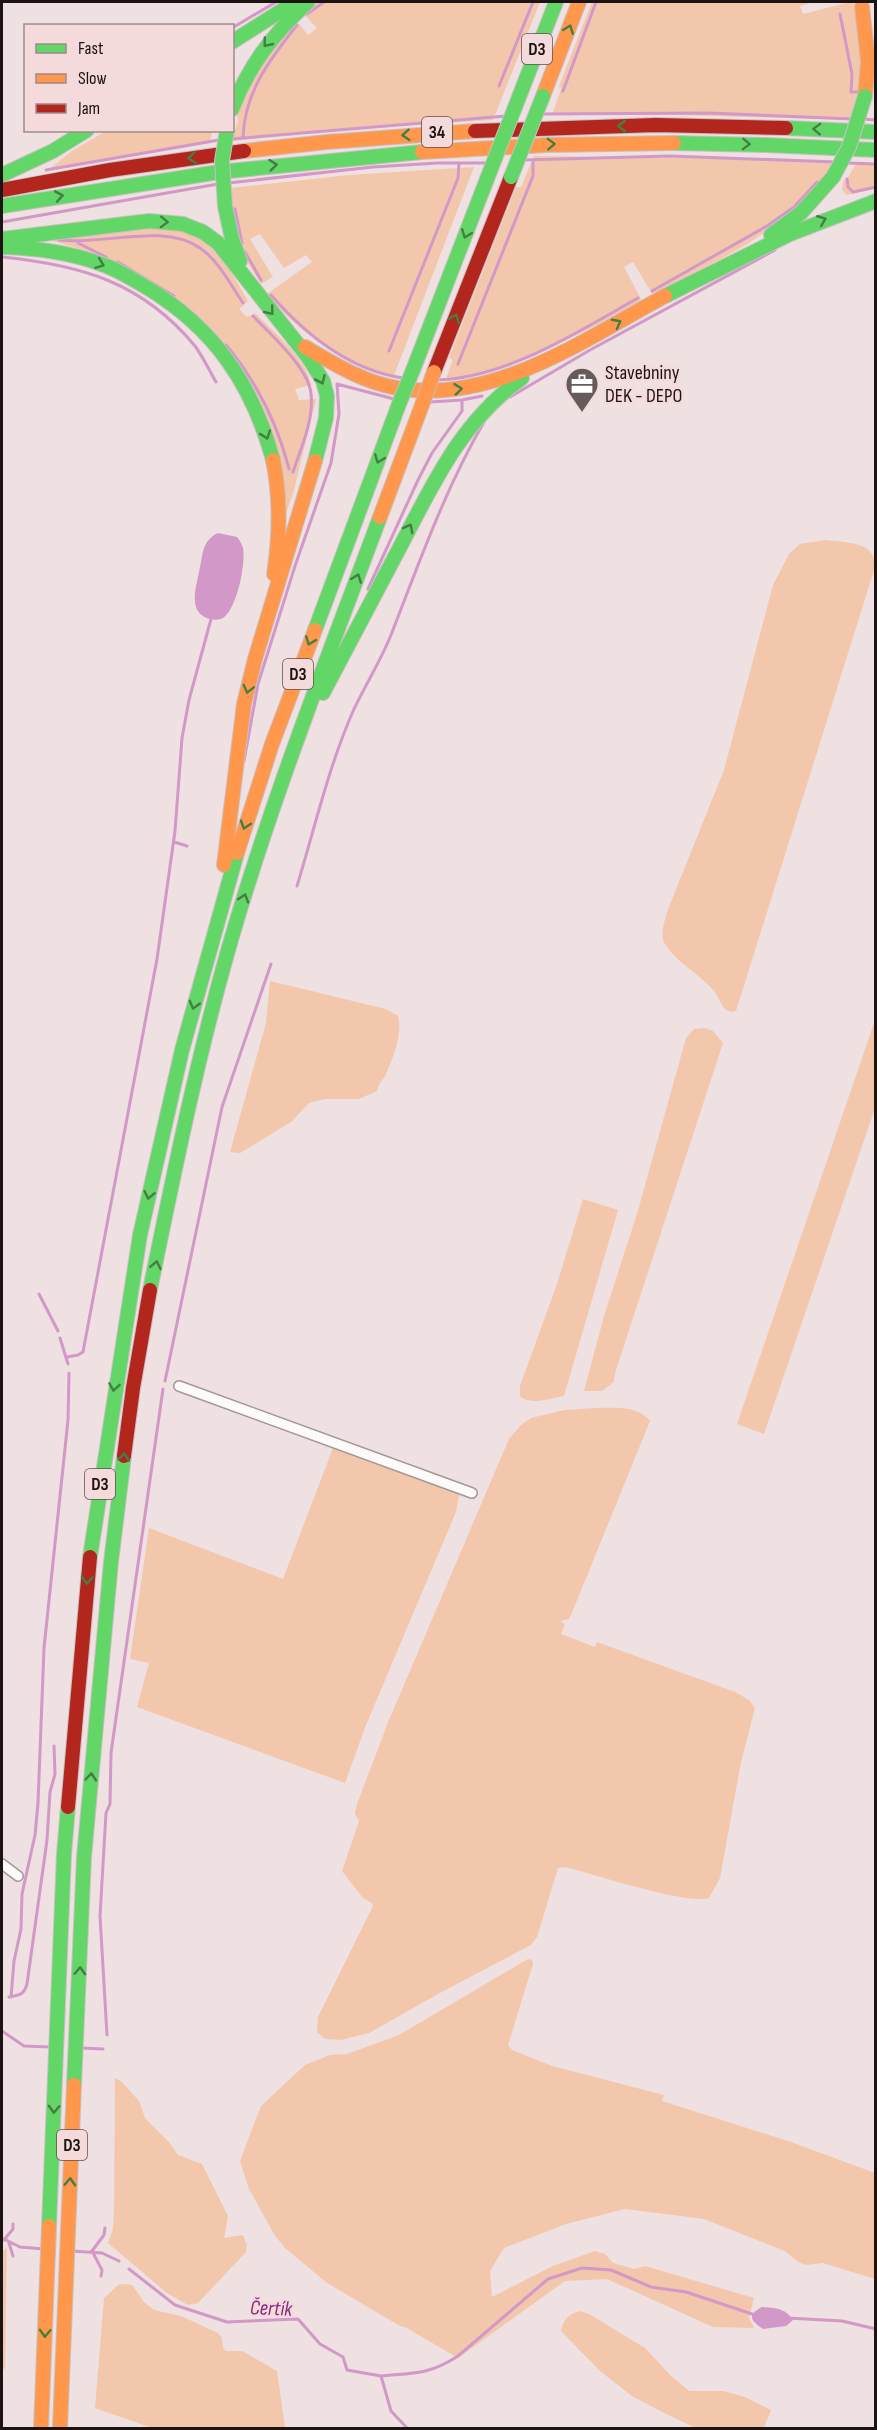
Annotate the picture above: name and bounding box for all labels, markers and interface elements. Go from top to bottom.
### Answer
legend [24,24,234,132]
one-way arrow [561,24,574,35]
road number: D3 [522,34,552,64]
one-way arrow [263,36,274,47]
text: Fast [78,38,104,59]
text: Slow [78,68,107,89]
text: Jam [77,98,100,119]
road number: 34 [422,117,452,147]
one-way arrow [618,120,627,132]
one-way arrow [813,122,822,135]
one-way arrow [402,128,411,141]
one-way arrow [741,137,750,150]
one-way arrow [546,138,555,151]
one-way arrow [187,151,196,164]
one-way arrow [268,159,277,171]
one-way arrow [54,190,64,203]
one-way arrow [159,215,168,228]
one-way arrow [816,215,827,227]
one-way arrow [460,228,473,238]
one-way arrow [94,257,105,269]
one-way arrow [263,304,274,315]
one-way arrow [448,313,461,324]
one-way arrow [611,319,621,330]
place label: Stavebniny DEK - DEPO [605,361,682,408]
office icon: Stavebniny DEK - DEPO [564,366,600,413]
one-way arrow [314,374,326,385]
one-way arrow [453,383,462,395]
one-way arrow [258,429,271,440]
one-way arrow [373,453,386,464]
one-way arrow [402,523,413,534]
one-way arrow [350,573,362,584]
one-way arrow [305,635,317,646]
road number: D3 [283,659,313,689]
one-way arrow [242,684,255,694]
one-way arrow [240,819,253,830]
one-way arrow [237,893,249,904]
one-way arrow [189,1000,201,1010]
one-way arrow [143,1190,156,1200]
one-way arrow [149,1260,162,1270]
one-way arrow [108,1382,120,1391]
one-way arrow [117,1453,130,1462]
road number: D3 [85,1469,115,1499]
one-way arrow [81,1576,94,1585]
one-way arrow [84,1772,97,1781]
one-way arrow [73,1967,86,1976]
one-way arrow [48,2104,61,2113]
road number: D3 [57,2130,87,2160]
one-way arrow [63,2177,76,2186]
water label: Čertík [250,2295,294,2322]
one-way arrow [39,2328,51,2337]

